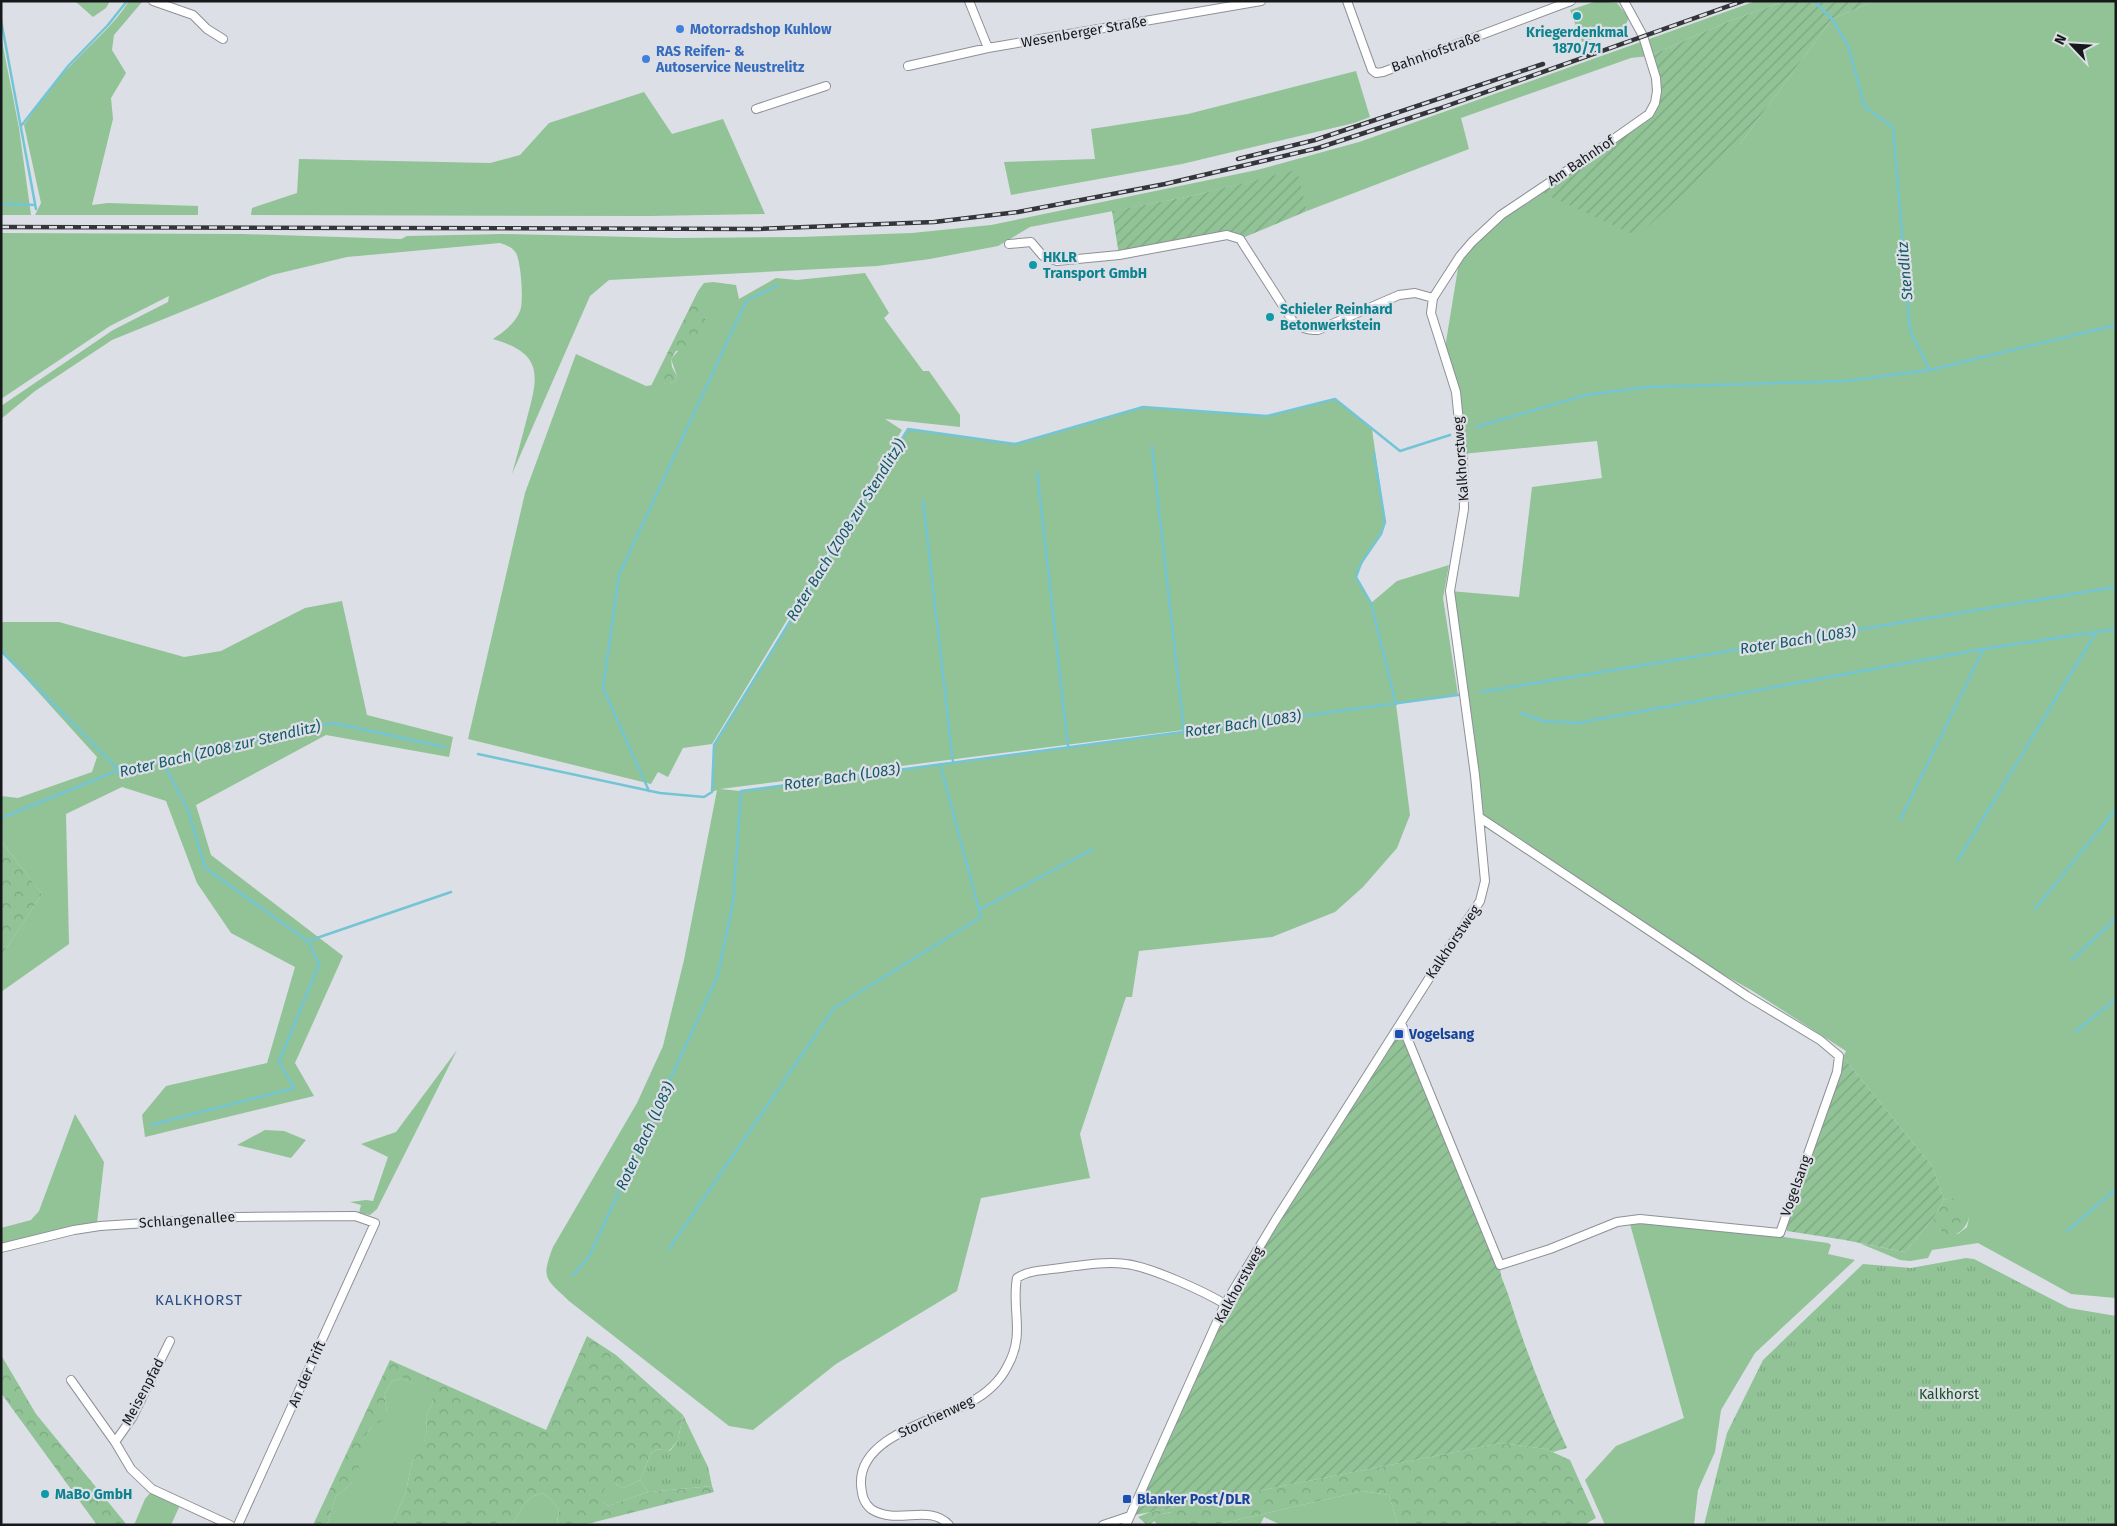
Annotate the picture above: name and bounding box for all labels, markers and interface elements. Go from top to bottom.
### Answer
marker: Kriegerdenkmal 1870/71 [1571,10,1583,22]
street label: Wesenberger Straße [1020,13,1148,51]
north arrow [2047,20,2097,70]
place label: Motorradshop Kuhlow [690,21,832,38]
marker: Motorradshop Kuhlow [674,23,686,35]
place label: Kriegerdenkmal 1870/71 [1526,24,1629,57]
street label: Bahnhofstraße [1389,28,1483,76]
text: N [2051,32,2070,48]
place label: RAS Reifen- & Autoservice Neustrelitz [655,43,805,76]
marker: RAS Reifen- & Autoservice Neustrelitz [640,53,652,65]
street label: Am Bahnhof [1544,132,1619,190]
water label: Stendlitz [1893,240,1917,302]
place label: HKLR Transport GmbH [1043,249,1147,282]
marker: HKLR Transport GmbH [1027,259,1039,271]
place label: Schieler Reinhard Betonwerkstein [1280,301,1393,334]
marker: Schieler Reinhard Betonwerkstein [1264,311,1276,323]
street label: Kalkhorstweg [1450,415,1472,502]
water label: Roter Bach (Z008 zur Stendlitz)) [783,436,910,624]
water label: Roter Bach (L083) [1739,622,1858,658]
water label: Roter Bach (L083) [1184,707,1303,741]
water label: Roter Bach (Z008 zur Stendlitz) [118,717,323,781]
water label: Roter Bach (L083) [783,760,902,794]
street label: Kalkhorstweg [1422,901,1484,982]
place label: Vogelsang [1408,1026,1474,1043]
marker: Vogelsang [1393,1028,1405,1040]
water label: Roter Bach (L083) [612,1079,678,1193]
street label: Vogelsang [1777,1152,1815,1219]
street label: Schlangenallee [138,1208,236,1232]
street label: Kalkhorstweg [1211,1243,1267,1326]
district label: KALKHORST [155,1291,243,1309]
street label: An der Trift [285,1337,330,1410]
street label: Meisenpfad [118,1356,168,1428]
park label: Kalkhorst [1919,1386,1980,1403]
street label: Storchenweg [896,1392,977,1442]
place label: MaBo GmbH [55,1486,132,1503]
marker: MaBo GmbH [39,1488,51,1500]
place label: Blanker Post/DLR [1137,1491,1251,1508]
marker: Blanker Post/DLR [1121,1493,1133,1505]

